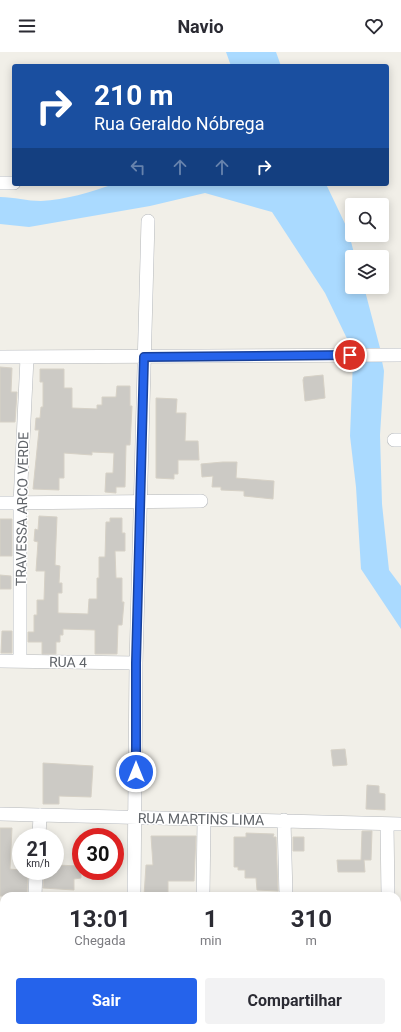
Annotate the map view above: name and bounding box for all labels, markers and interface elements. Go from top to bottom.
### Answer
icon: menu [16,15,38,37]
icon: heart [363,15,385,37]
text: Navio [177,16,224,37]
text: 210 m [94,79,173,112]
icon: right [28,80,80,132]
text: Rua Geraldo Nóbrega [94,113,264,134]
icon: left [127,156,149,178]
icon: ahead [169,156,191,178]
icon: ahead [211,156,233,178]
icon: right [253,156,275,178]
map controls [345,198,389,294]
button: search [345,198,389,242]
button: layers [345,250,389,294]
pin [333,338,367,372]
icon: arrive [339,344,361,366]
street label: TRAVESSA ARCO VERDE [13,432,31,586]
street label: RUA 4 [49,654,87,670]
position arrow [115,751,157,793]
street label: RUA MARTINS LIMA [138,810,264,828]
speed limit sign: 30 [72,828,124,880]
text: 21 [27,837,49,861]
text: km/h [26,858,50,869]
text: 13:01 [69,905,131,933]
text: 1 [204,905,218,933]
text: 310 [291,905,332,933]
text: Chegada [74,933,126,948]
text: min [200,933,222,948]
text: m [306,933,317,948]
button: Sair [16,978,197,1024]
button: Compartilhar [205,978,385,1024]

